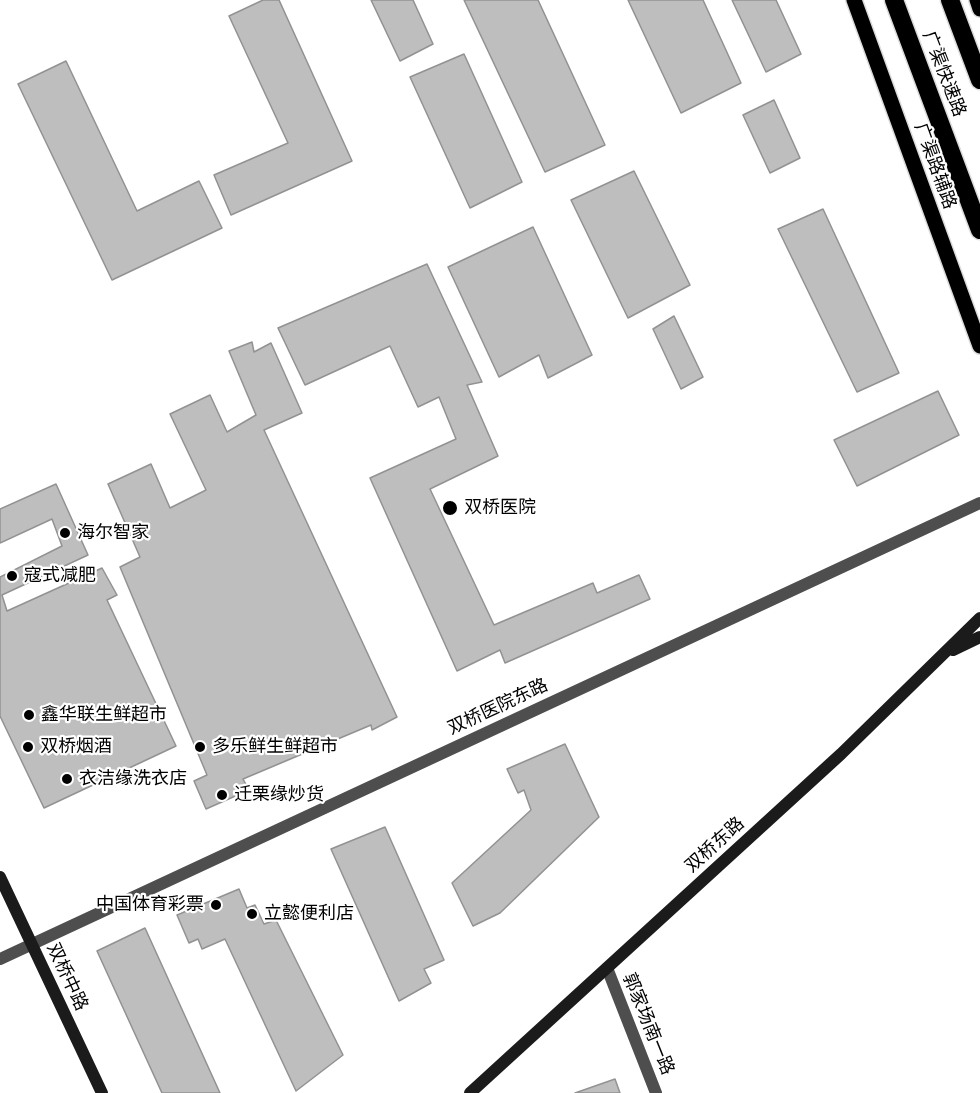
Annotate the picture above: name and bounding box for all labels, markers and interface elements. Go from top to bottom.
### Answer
street label: 广渠快速路 [918,28,970,120]
street label: 广渠路辅路 [909,120,961,212]
place label: 双桥医院 [464,497,536,519]
marker: 双桥医院 [441,499,459,517]
place label: 海尔智家 [77,522,149,544]
marker: 海尔智家 [58,526,72,540]
place label: 寇式减肥 [24,565,96,587]
marker: 寇式减肥 [5,569,19,583]
street label: 双桥医院东路 [444,674,552,740]
place label: 鑫华联生鲜超市 [41,704,167,726]
marker: 鑫华联生鲜超市 [22,708,36,722]
place label: 双桥烟酒 [40,736,112,758]
place label: 多乐鲜生鲜超市 [212,736,338,758]
marker: 双桥烟酒 [21,740,35,754]
marker: 多乐鲜生鲜超市 [193,740,207,754]
place label: 衣洁缘洗衣店 [79,768,187,790]
marker: 衣洁缘洗衣店 [60,772,74,786]
place label: 迁栗缘炒货 [234,784,324,806]
marker: 迁栗缘炒货 [215,788,229,802]
street label: 双桥东路 [681,813,749,877]
place label: 中国体育彩票 [96,894,204,916]
marker: 中国体育彩票 [209,898,223,912]
place label: 立懿便利店 [264,903,354,925]
marker: 立懿便利店 [245,907,259,921]
street label: 双桥中路 [42,940,92,1014]
street label: 郭家场南一路 [618,970,678,1078]

